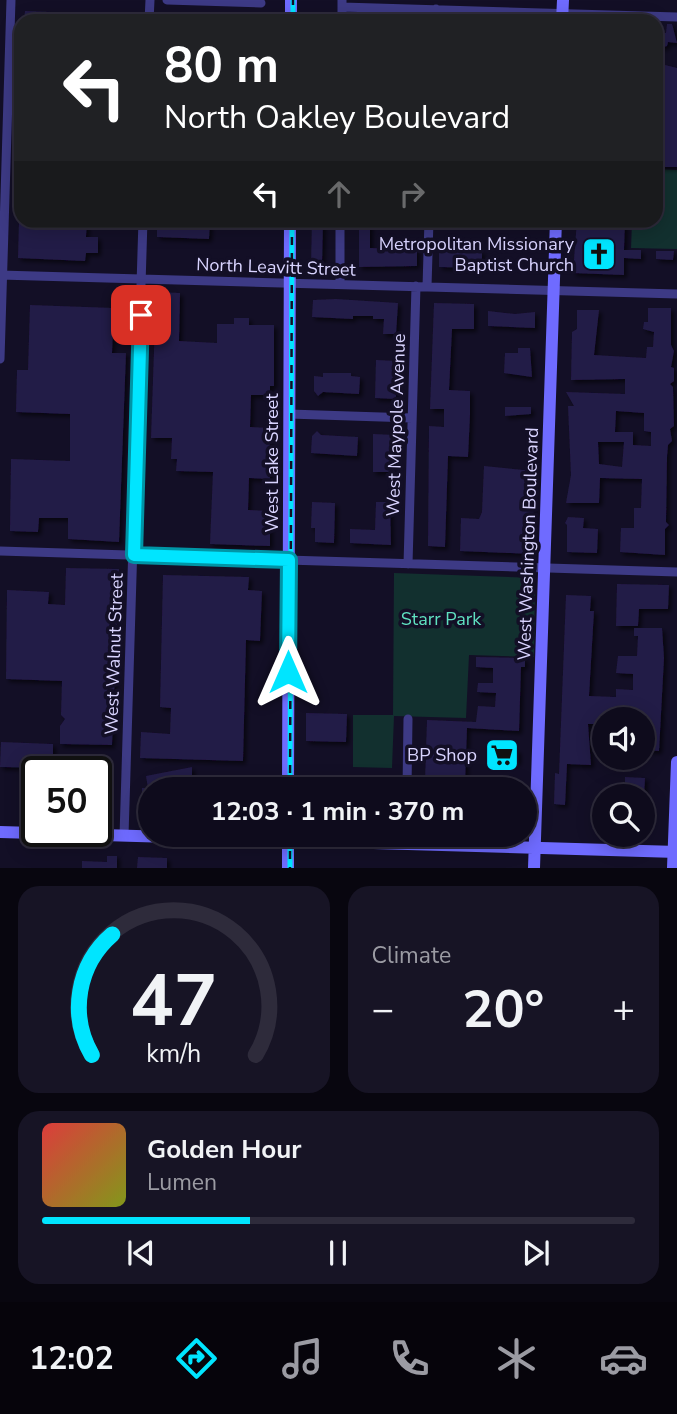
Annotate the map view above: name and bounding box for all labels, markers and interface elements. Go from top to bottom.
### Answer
text: 80 m [164,32,279,99]
icon: left [49,42,140,133]
text: North Oakley Boulevard [164,96,510,139]
icon: left [247,175,285,213]
icon: ahead [320,175,358,213]
icon: right [393,175,431,213]
place label: Metropolitan Missionary Baptist Church [379,232,575,277]
church icon: Metropolitan Missionary Baptist Church [580,235,618,273]
street label: North Leavitt Street [196,252,357,282]
pin [111,285,171,345]
icon: arrive [122,296,160,334]
street label: West Maypole Avenue [381,333,411,517]
street label: West Lake Street [260,393,284,533]
street label: West Washington Boulevard [512,427,544,661]
street label: West Walnut Street [99,572,129,735]
park label: Starr Park [401,607,482,631]
position arrow [251,635,325,709]
map controls [592,707,655,847]
button: sound [592,707,655,770]
supermarket icon: BP Shop [483,736,521,774]
place label: BP Shop [407,743,477,767]
speed limit sign: 50 [21,756,112,847]
button: search [592,784,655,847]
text: 12:03 · 1 min · 370 m [211,794,464,829]
text: Climate [372,940,451,971]
text: 47 [130,952,217,1052]
text: 20° [462,974,544,1045]
text: − [372,984,394,1035]
text: + [612,984,635,1035]
text: km/h [146,1037,201,1071]
text: Golden Hour [147,1132,302,1167]
text: Lumen [147,1167,217,1198]
icon: previous [122,1234,160,1272]
icon: pause [319,1234,357,1272]
icon: next [517,1234,555,1272]
icon: directions [172,1334,221,1383]
icon: music [278,1334,327,1383]
icon: phone [385,1334,434,1383]
icon: climate [492,1334,541,1383]
icon: car [599,1334,648,1383]
text: 12:02 [29,1337,114,1380]

